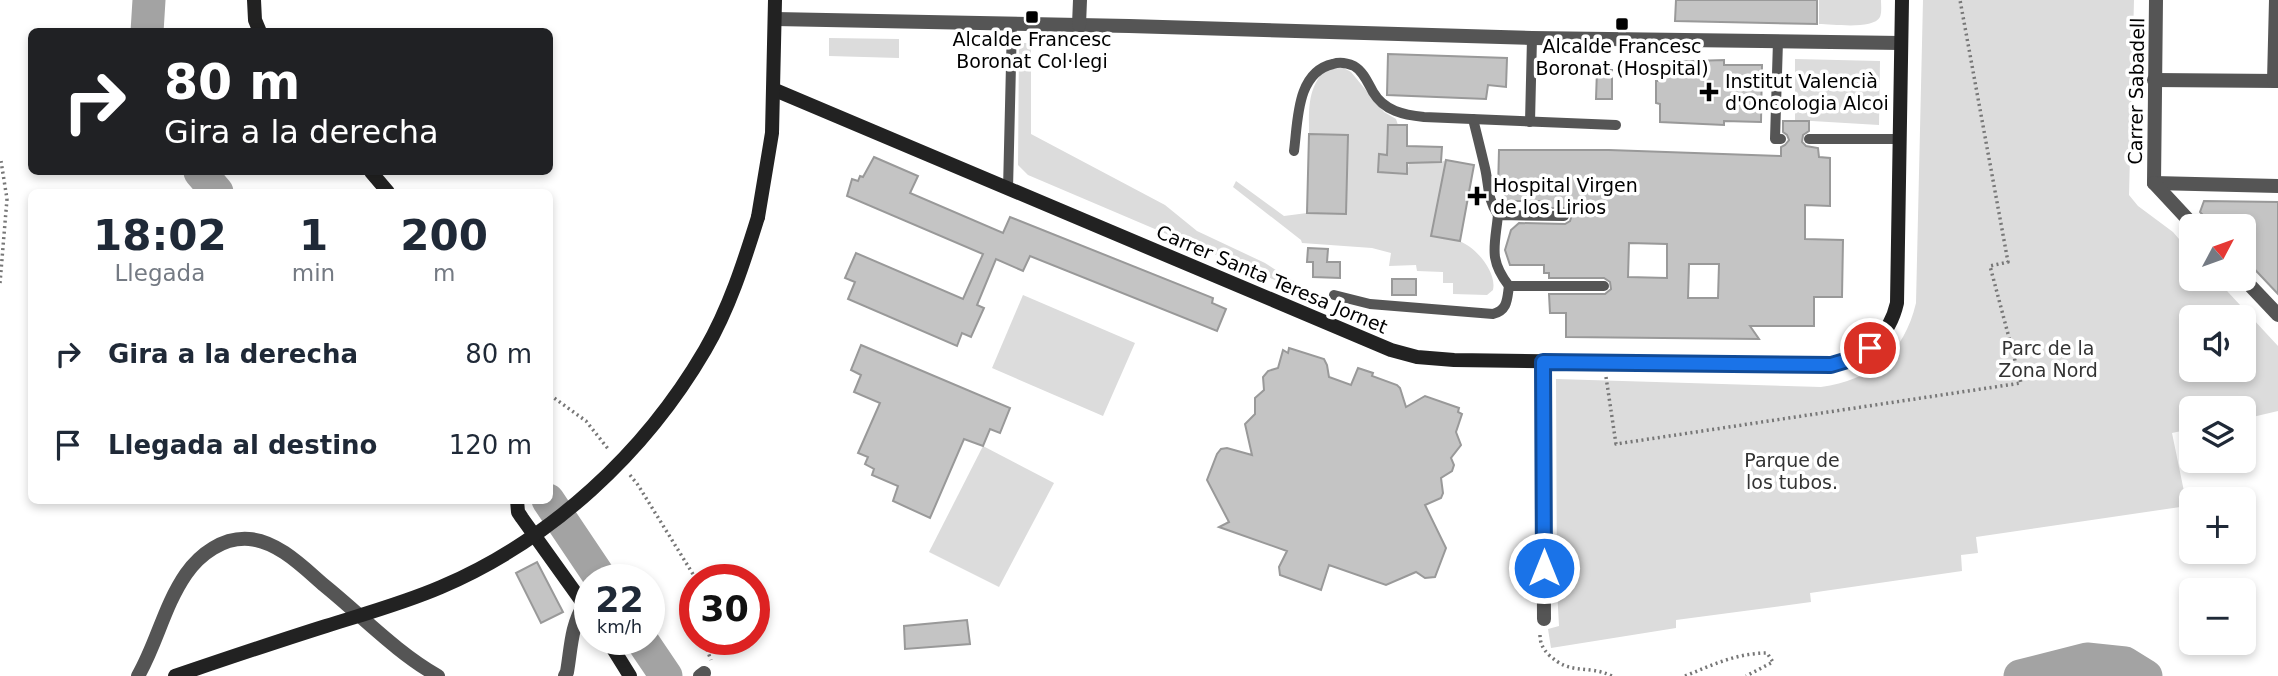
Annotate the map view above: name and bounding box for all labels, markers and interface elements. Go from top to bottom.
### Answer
marker: Alcalde Francesc Boronat Col·legi [1024,9,1040,25]
marker: Alcalde Francesc Boronat (Hospital) [1614,16,1630,32]
street label: Carrer Sabadell [2124,17,2148,165]
place label: Alcalde Francesc Boronat Col·legi [953,28,1111,72]
place label: Alcalde Francesc Boronat (Hospital) [1535,35,1709,79]
text: 80 m [164,54,300,111]
icon: right [49,56,140,147]
place label: Institut Valencià d'Oncologia Alcoi [1725,70,1889,114]
marker: Institut Valencià d'Oncologia Alcoi [1699,82,1719,102]
text: Gira a la derecha [164,113,439,151]
place label: Hospital Virgen de los Lirios [1493,174,1638,218]
marker: Hospital Virgen de los Lirios [1467,186,1487,206]
text: 18:02 [93,211,227,260]
text: 1 [299,211,328,260]
text: 200 [400,211,488,260]
north arrow [2179,214,2256,290]
map controls [2179,214,2256,655]
street label: Carrer Santa Teresa Jornet [1153,220,1391,338]
text: Llegada [115,260,205,286]
text: min [292,260,335,286]
text: m [433,260,455,286]
button: sound [2179,305,2256,382]
pin [1840,318,1900,378]
icon: arrive [1851,329,1889,367]
icon: right [49,335,87,373]
park label: Parc de la Zona Nord [1998,337,2098,381]
text: Gira a la derecha [108,339,358,369]
text: 80 m [465,339,532,369]
button: layers [2179,396,2256,473]
icon: arrive [49,426,87,464]
text: Llegada al destino [108,430,377,460]
text: 120 m [449,430,532,460]
park label: Parque de los tubos. [1744,449,1840,493]
button: + [2179,487,2256,564]
position arrow [1507,531,1581,605]
speed limit sign: 30 [679,564,770,655]
button: − [2179,578,2256,655]
text: 22 [595,580,644,620]
text: km/h [597,616,642,637]

